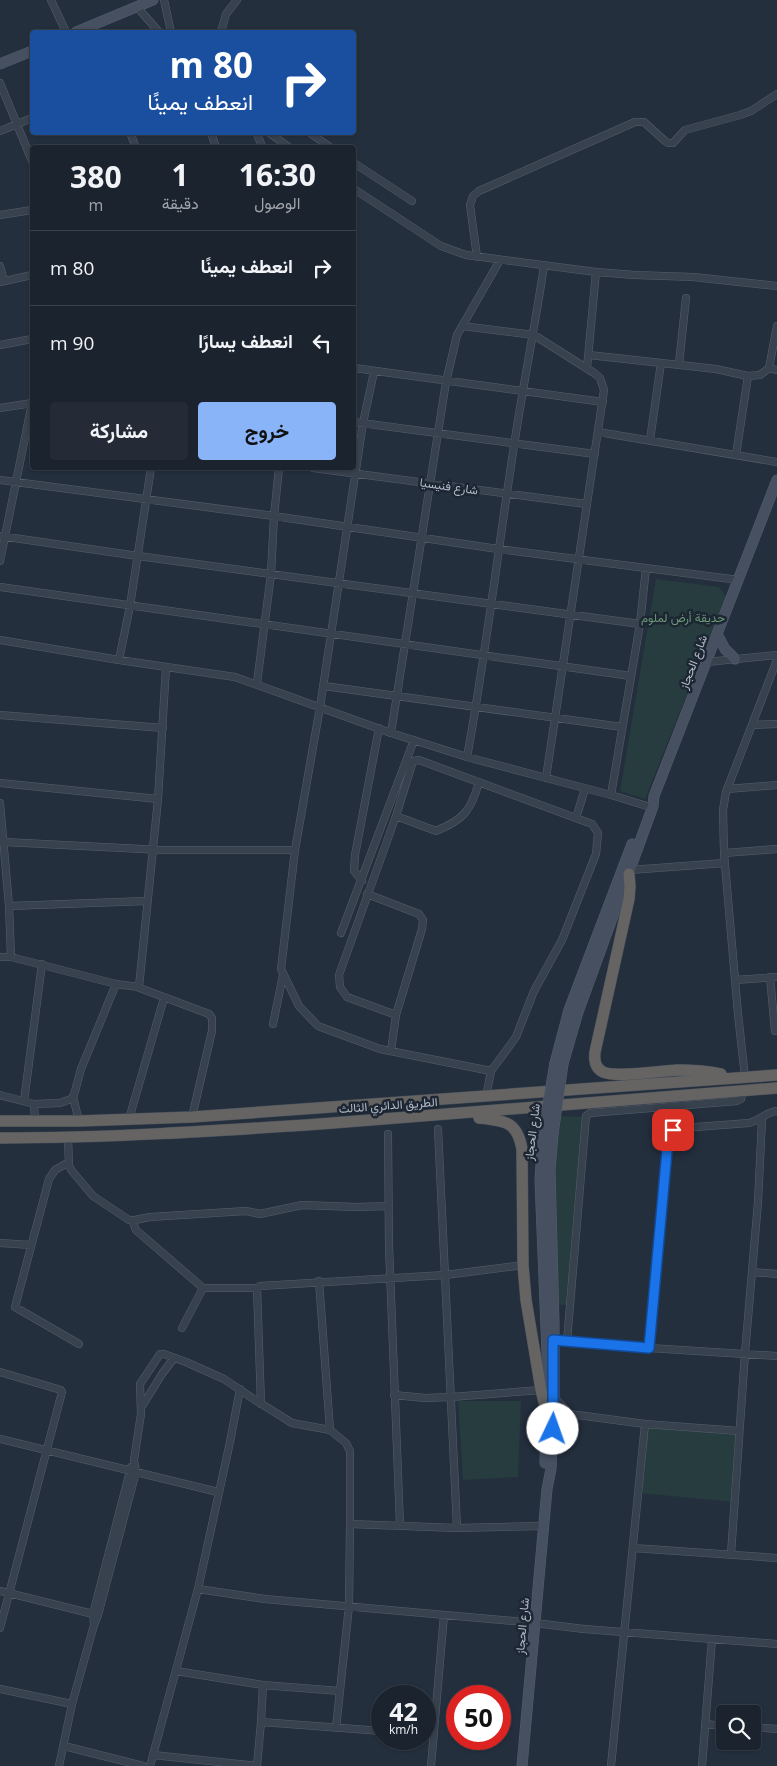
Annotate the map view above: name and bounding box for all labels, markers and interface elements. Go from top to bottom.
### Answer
text: 80 m [170,41,253,88]
icon: right [271,50,336,115]
text: انعطف يمينًا [147,86,253,116]
text: 1 [172,154,189,195]
text: 16:30 [239,154,316,195]
text: 380 [70,156,122,197]
text: دقيقة [162,192,199,214]
text: الوصول [254,192,300,214]
text: m [88,194,103,216]
text: انعطف يمينًا [200,253,293,279]
icon: right [308,254,336,282]
text: 80 m [50,255,94,281]
text: انعطف يسارًا [198,328,293,354]
icon: left [308,329,336,357]
text: 90 m [50,330,94,356]
button: مشاركة [50,402,188,460]
button: خروج [198,402,336,460]
street label: شارع فنيسيا [419,473,479,499]
park label: حديقة أرض لملوم [641,609,725,626]
street label: شارع الحجاز [674,632,712,693]
street label: الطريق الدائري الثالث [338,1093,438,1119]
street label: شارع الحجاز [520,1103,545,1162]
pin [652,1109,694,1151]
icon: arrive [659,1116,687,1144]
position arrow [526,1402,578,1454]
street label: شارع الحجاز [511,1597,534,1656]
speed limit sign: 50 [446,1685,511,1750]
text: 42 [389,1694,418,1728]
map controls [716,1705,761,1750]
button: search [716,1705,761,1750]
text: km/h [389,1721,418,1738]

